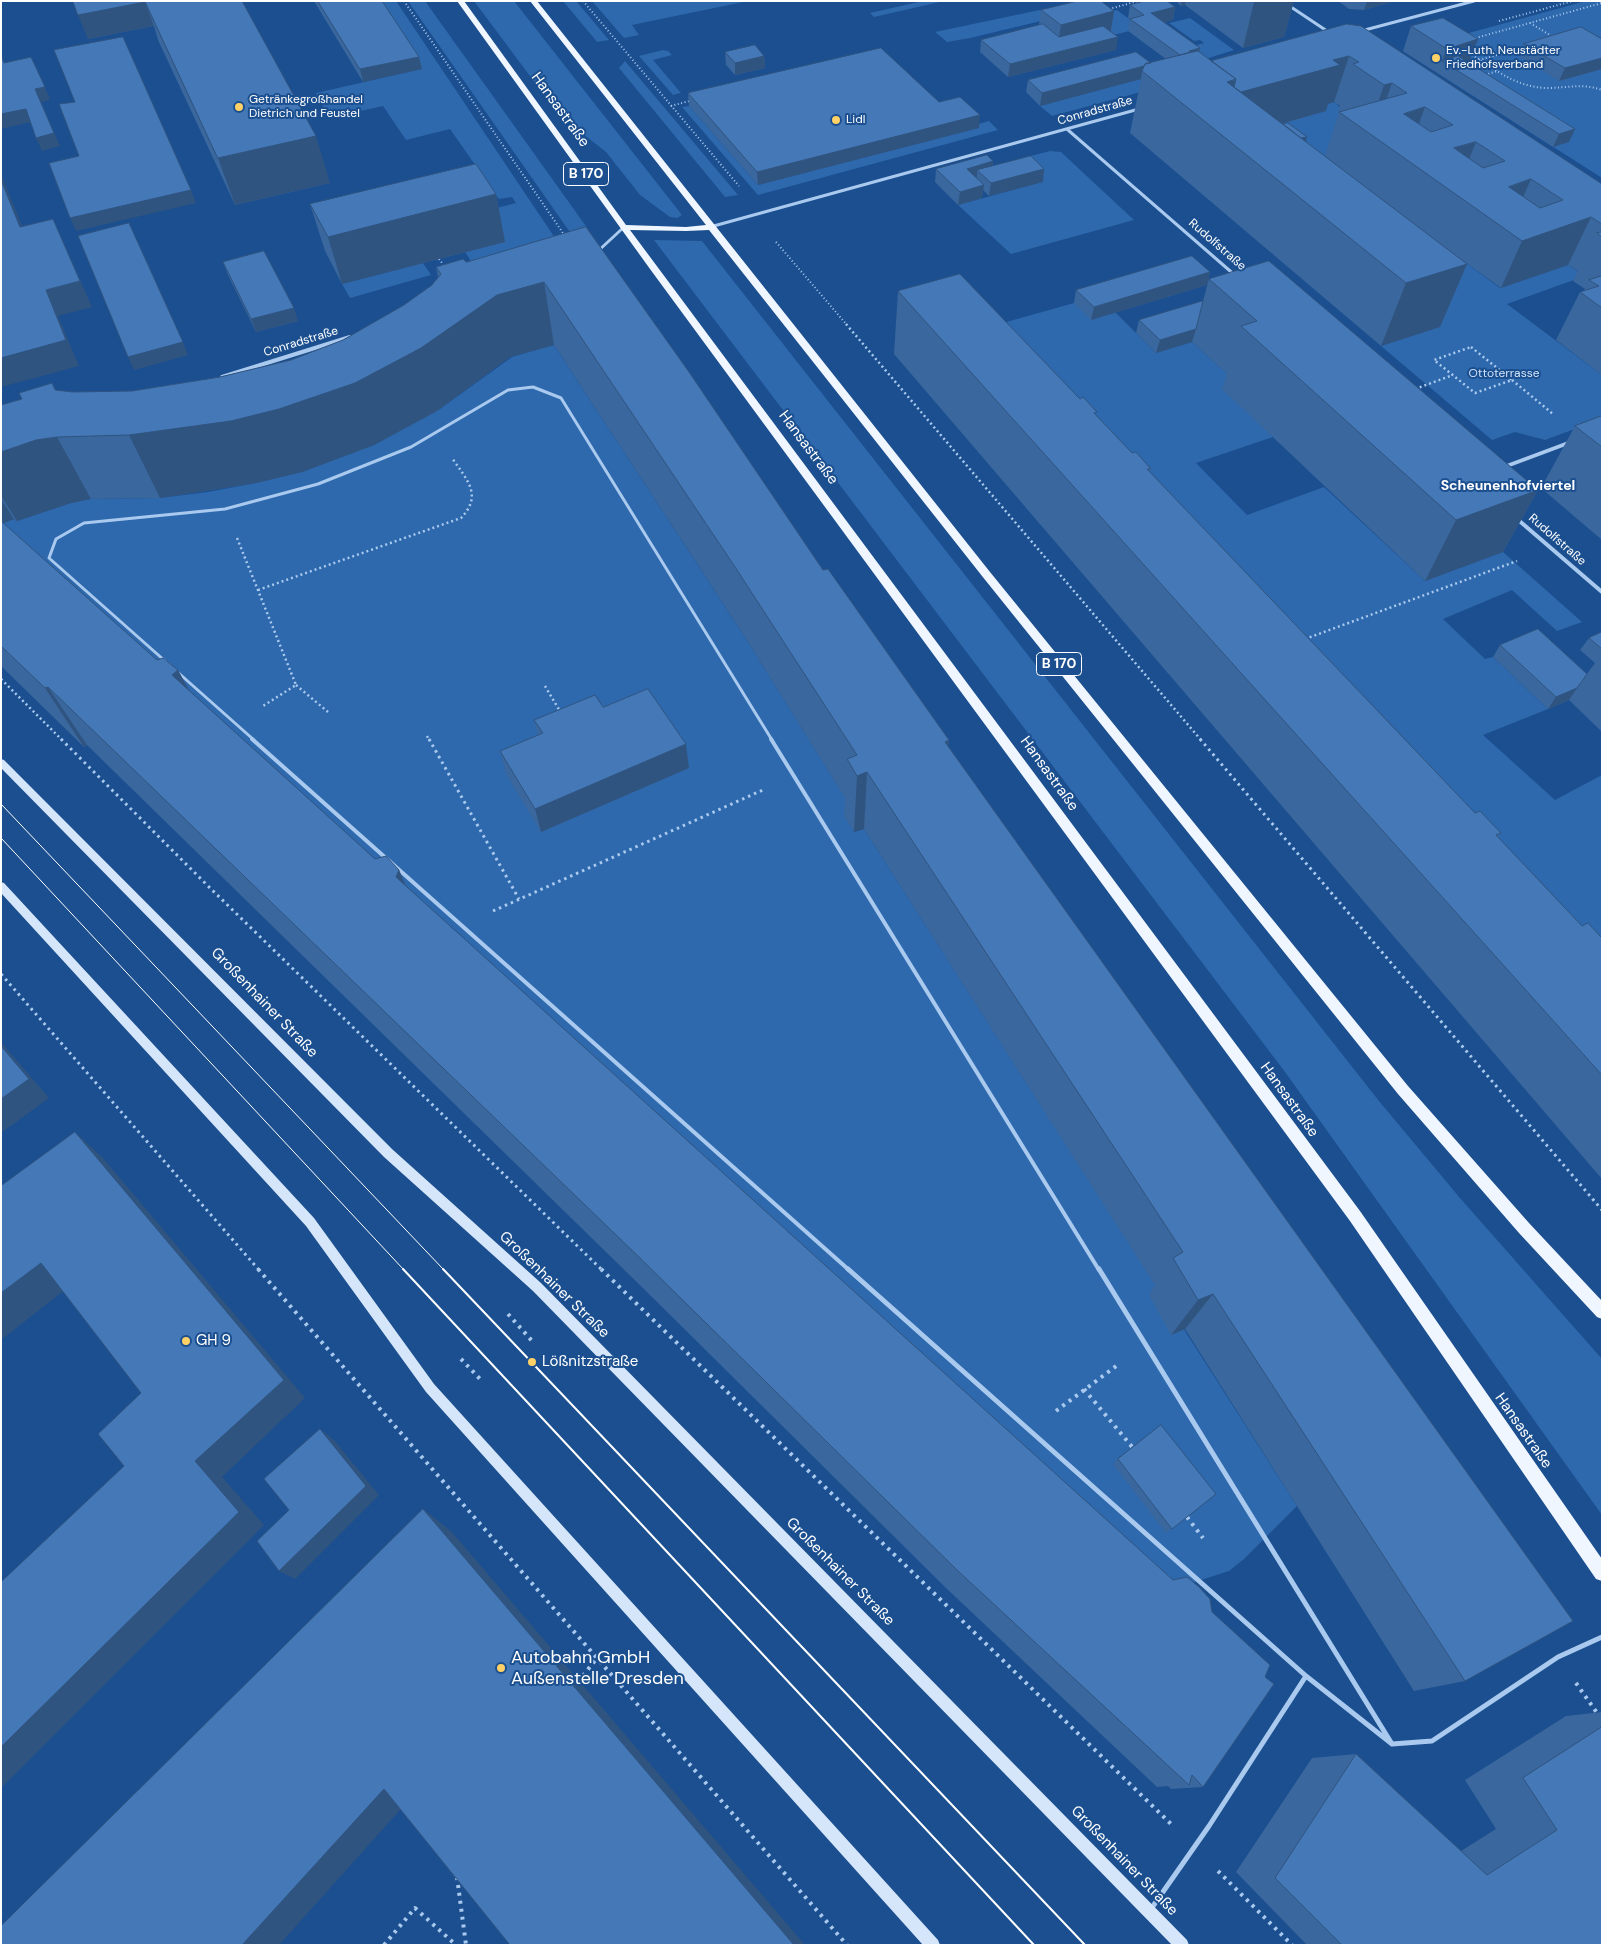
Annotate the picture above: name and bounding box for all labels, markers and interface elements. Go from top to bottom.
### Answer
place label: Ev.-Luth. Neustädter Friedhofsverband [1446,44,1560,72]
marker: Ev.-Luth. Neustädter Friedhofsverband [1430,52,1442,64]
street label: Hansastraße [527,69,593,151]
place label: Getränkegroßhandel Dietrich und Feustel [249,93,363,121]
street label: Conradstraße [1056,93,1134,129]
marker: Getränkegroßhandel Dietrich und Feustel [233,101,245,113]
place label: Lidl [846,113,865,127]
marker: Lidl [830,114,842,126]
road number: B 170 [564,162,608,185]
street label: Rudolfstraße [1185,216,1249,274]
street label: Conradstraße [262,324,340,360]
park label: Ottoterrasse [1468,367,1540,381]
street label: Hansastraße [774,408,842,488]
district label: Scheunenhofviertel [1441,478,1575,494]
street label: Rudolfstraße [1525,511,1589,569]
road number: B 170 [1036,652,1082,676]
street label: Hansastraße [1016,733,1082,815]
street label: Großenhainer Straße [207,944,321,1062]
street label: Hansastraße [1256,1059,1322,1141]
street label: Großenhainer Straße [495,1228,613,1342]
place label: GH 9 [196,1332,231,1350]
marker: GH 9 [180,1335,192,1347]
place label: Lößnitzstraße [542,1353,638,1371]
marker: Lößnitzstraße [526,1356,538,1368]
street label: Hansastraße [1490,1390,1556,1472]
street label: Großenhainer Straße [782,1514,898,1630]
place label: Autobahn GmbH Außenstelle Dresden [511,1647,684,1690]
marker: Autobahn GmbH Außenstelle Dresden [495,1662,507,1674]
street label: Großenhainer Straße [1067,1802,1181,1920]

